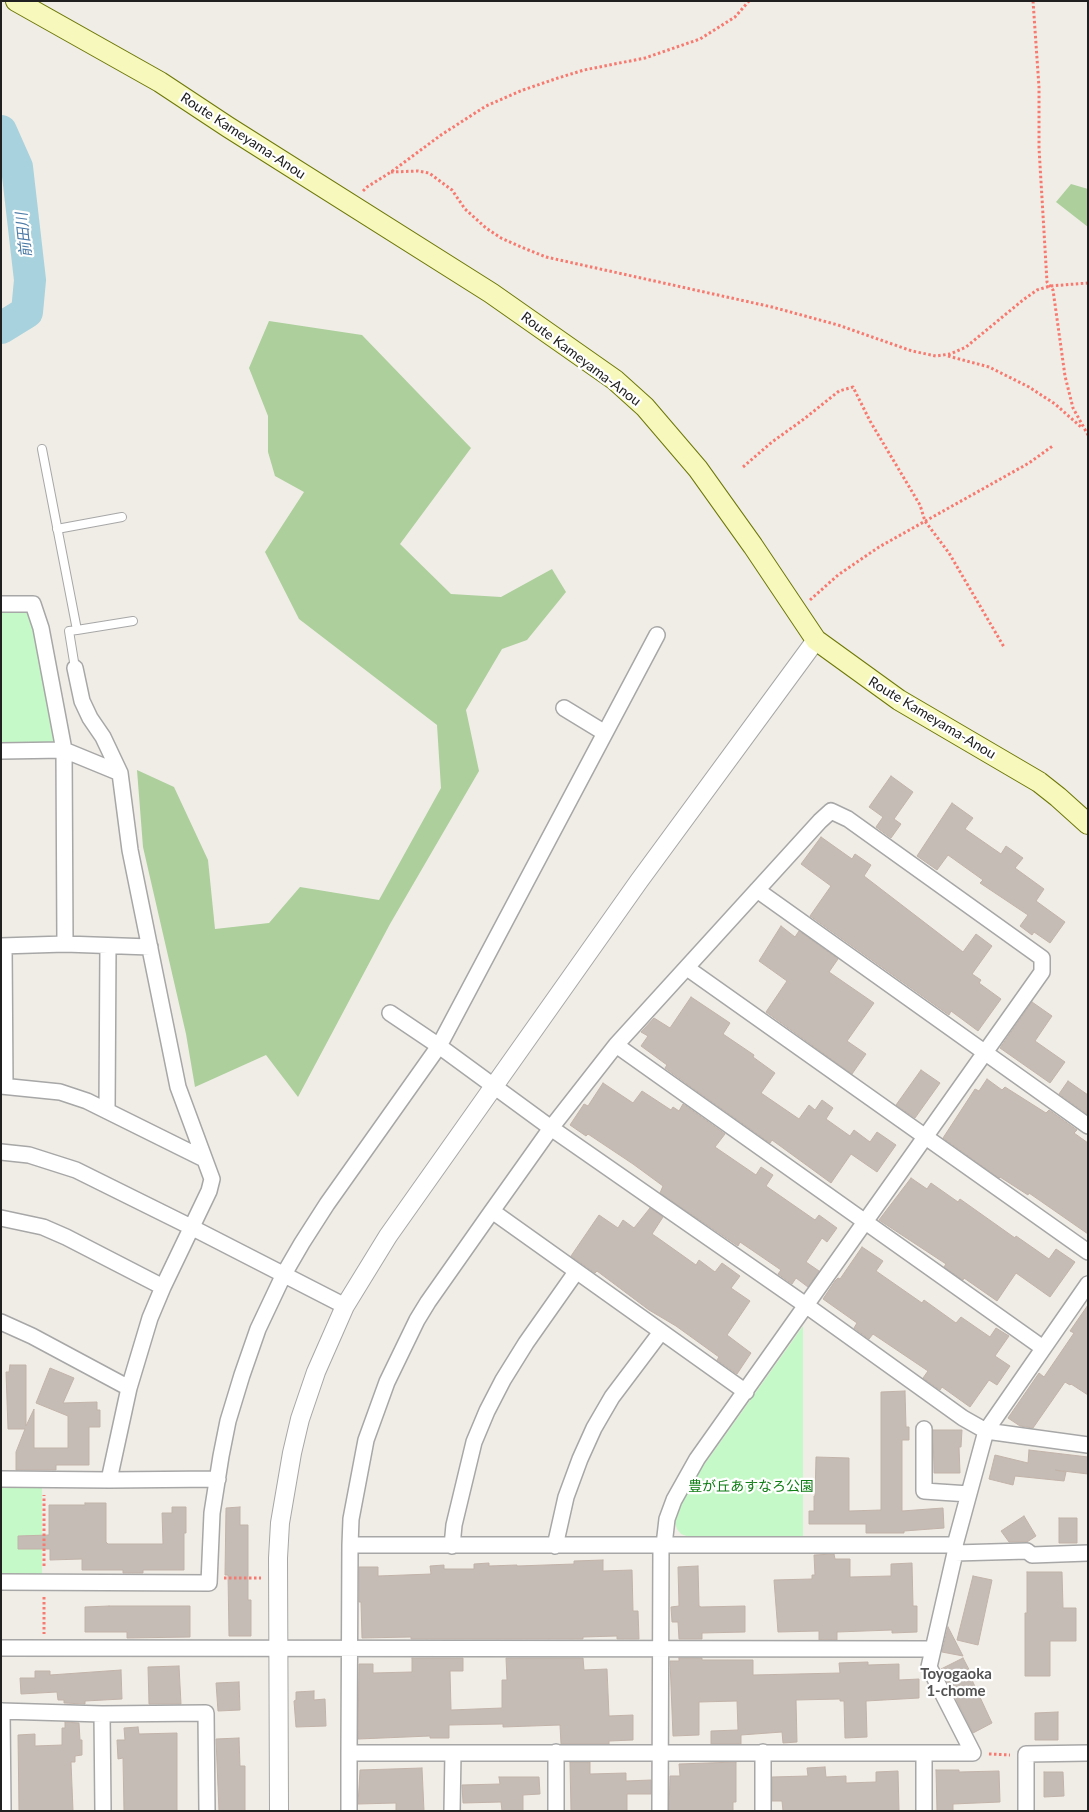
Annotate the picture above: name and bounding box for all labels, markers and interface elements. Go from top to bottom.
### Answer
street label: Route Kameyama-Anou [177,89,309,183]
water label: 前田川 [13,212,35,258]
street label: Route Kameyama-Anou [518,308,644,410]
street label: Route Kameyama-Anou [865,673,999,763]
park label: 豊が丘あすなろ公園 [688,1478,814,1494]
district label: Toyogaoka 1-chome [920,1665,992,1700]

